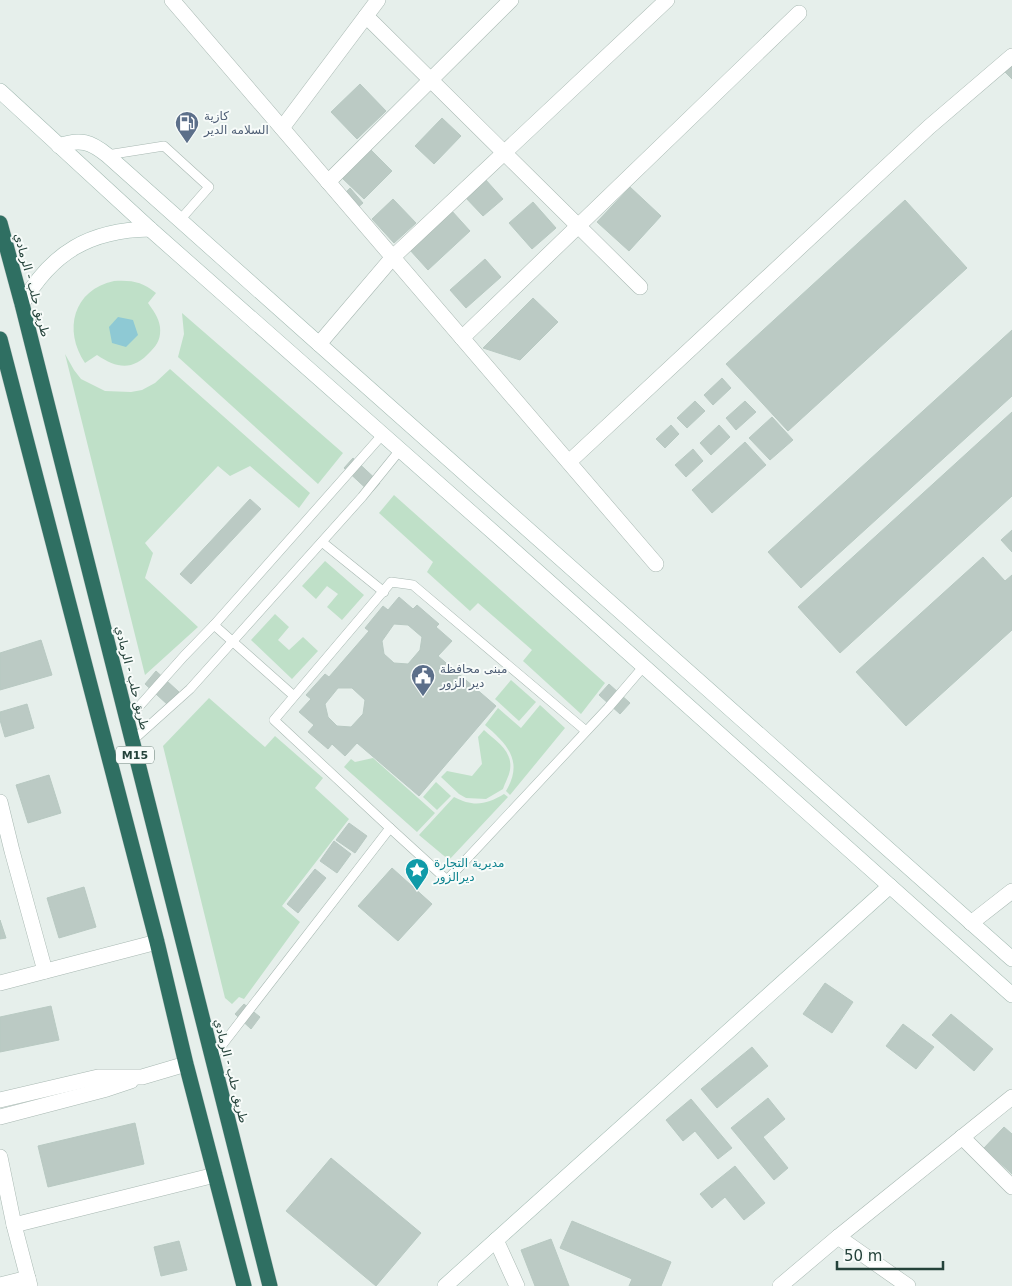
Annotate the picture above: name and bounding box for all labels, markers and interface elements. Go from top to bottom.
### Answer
place label: كازية السلامه الدير [203,109,269,138]
fuel station icon: كازية السلامه الدير [174,110,200,144]
street label: طريق حلب - الرمادي [10,232,53,339]
street label: طريق حلب - الرمادي [111,624,152,732]
place label: مبنى محافظة دير الزور [439,662,507,691]
public building icon: مبنى محافظة دير الزور [410,663,436,697]
road number: M15 [116,746,154,764]
place label: مديرية التجارة ديرالزور [433,856,504,885]
place icon: مديرية التجارة ديرالزور [404,857,430,891]
street label: طريق حلب - الرمادي [210,1017,251,1125]
scale bar [837,1238,943,1270]
text: 50 m [844,1247,882,1265]

